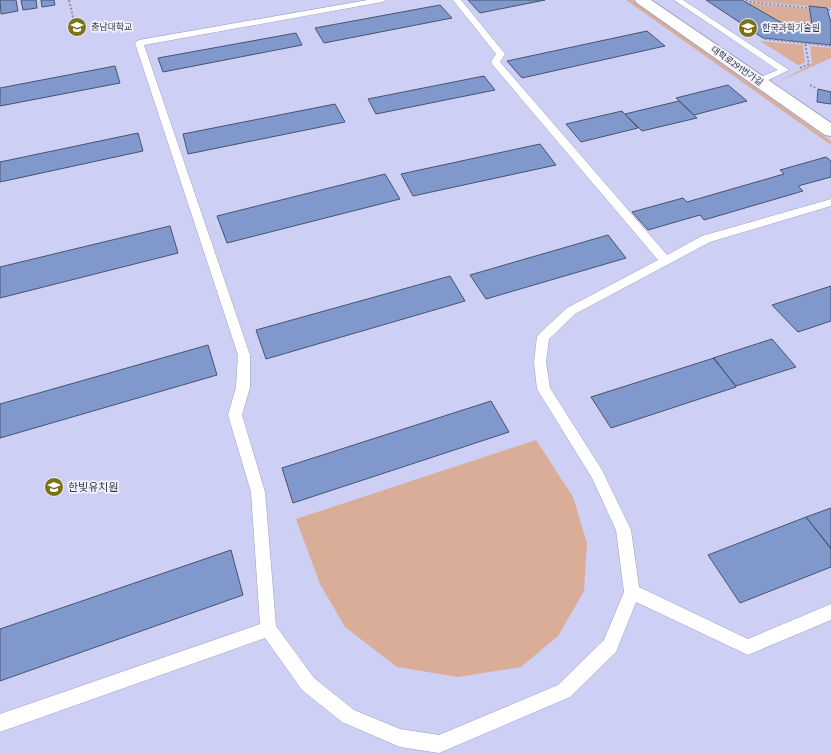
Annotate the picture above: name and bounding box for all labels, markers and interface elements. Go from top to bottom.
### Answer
school or university icon: 충남대학교 [66,16,88,38]
school or university icon: 한국과학기술원 [737,17,759,39]
place label: 충남대학교 [91,21,132,32]
place label: 한국과학기술원 [762,22,820,33]
street label: 대학로291번가길 [709,43,766,88]
school or university icon: 한빛유치원 [43,476,65,498]
place label: 한빛유치원 [68,481,119,494]

